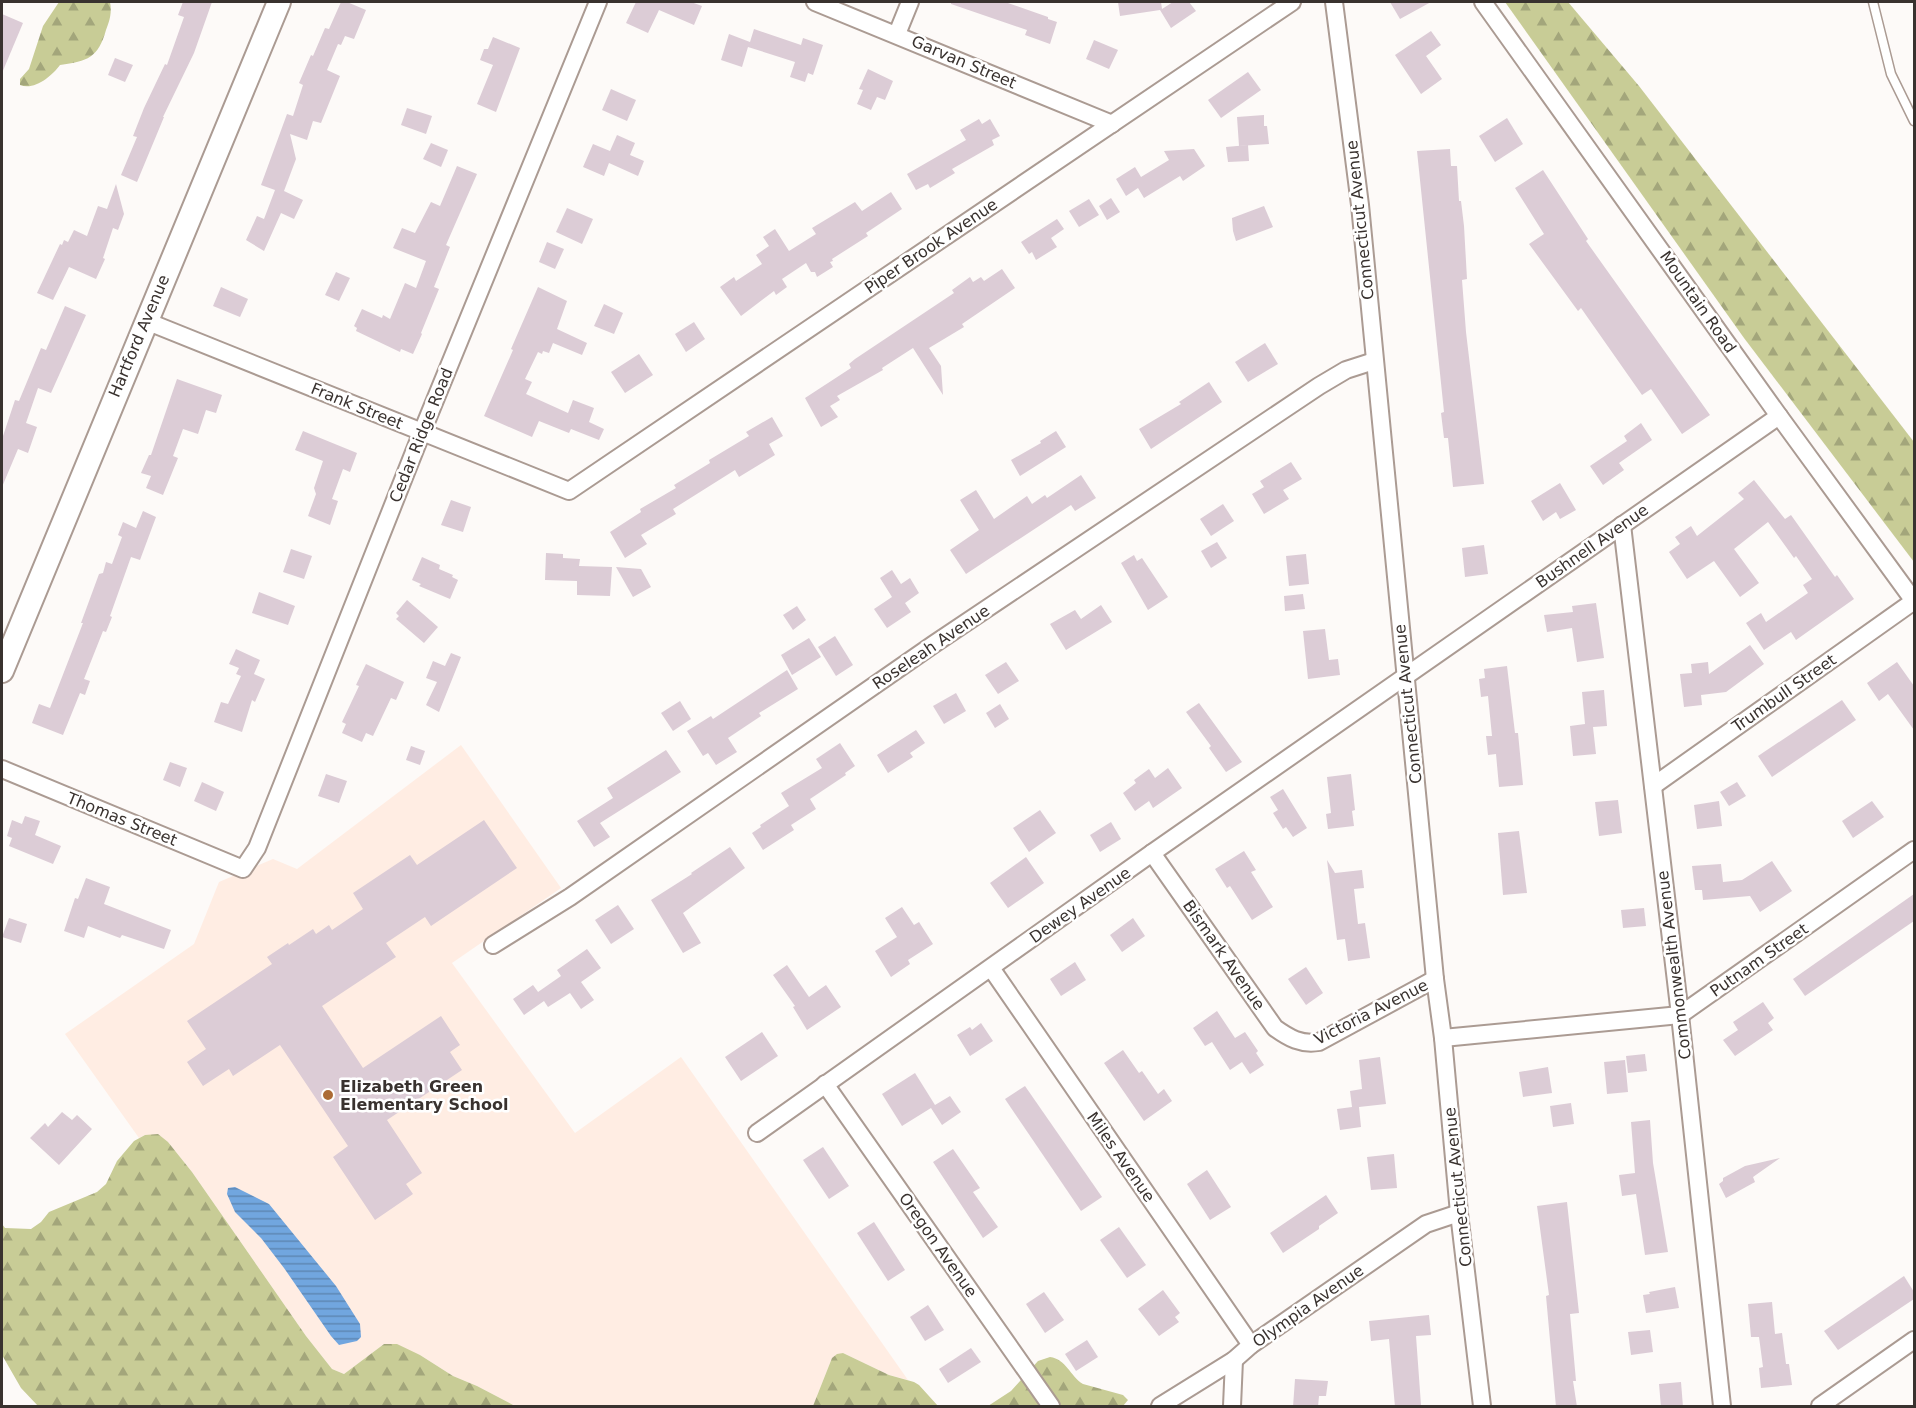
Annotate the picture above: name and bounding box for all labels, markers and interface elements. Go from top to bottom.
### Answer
street label: Garvan Street [909,31,1019,93]
street label: Connecticut Avenue [1342,139,1378,301]
street label: Piper Brook Avenue [861,195,1001,297]
street label: Mountain Road [1656,247,1740,357]
street label: Hartford Avenue [105,272,173,400]
street label: Cedar Ridge Road [385,365,457,505]
street label: Frank Street [308,379,406,433]
street label: Bushnell Avenue [1532,500,1652,592]
street label: Roseleah Avenue [869,601,993,693]
street label: Connecticut Avenue [1390,623,1426,785]
street label: Trumbull Street [1728,650,1840,737]
street label: Thomas Street [63,788,180,850]
street label: Dewey Avenue [1026,863,1134,947]
street label: Commonwealth Avenue [1653,869,1695,1061]
street label: Bismark Avenue [1179,896,1269,1014]
street label: Putnam Street [1706,919,1812,1001]
street label: Victoria Avenue [1311,975,1431,1049]
place label: Elizabeth Green Elementary School [340,1077,508,1114]
marker: Elizabeth Green Elementary School [321,1088,335,1102]
street label: Connecticut Avenue [1440,1106,1476,1268]
street label: Miles Avenue [1083,1108,1159,1206]
street label: Oregon Avenue [895,1189,981,1301]
street label: Olympia Avenue [1249,1261,1367,1351]

